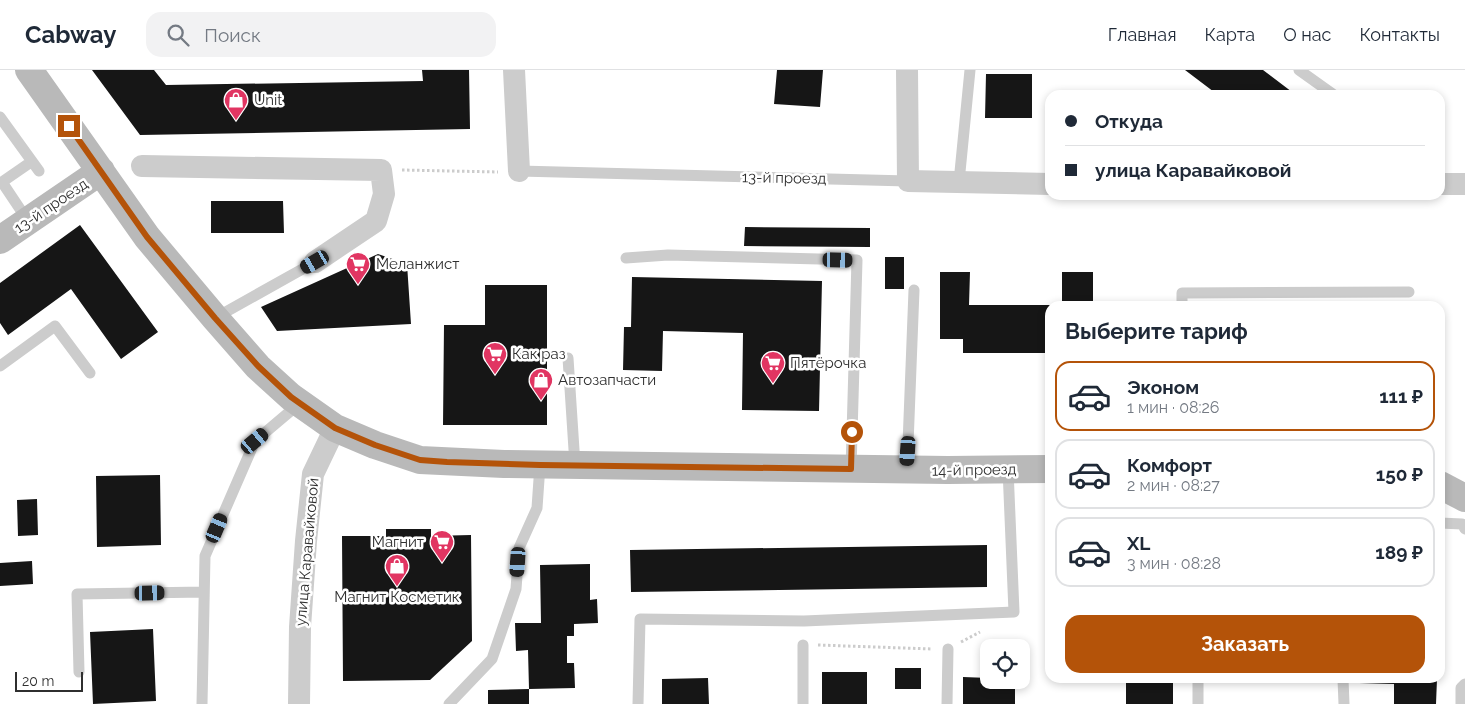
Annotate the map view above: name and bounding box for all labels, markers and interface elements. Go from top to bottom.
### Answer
search box [146,12,496,57]
text: Cabway [25,20,116,49]
icon: search [164,21,192,49]
text: Поиск [204,24,261,46]
text: Главная [1108,24,1176,45]
text: Карта [1204,24,1255,45]
text: О нас [1283,24,1331,45]
text: Контакты [1359,24,1440,45]
shop icon: Unit [223,87,249,121]
place label: Unit [254,91,282,109]
text: Откуда [1095,110,1163,132]
route end [58,115,80,137]
text: улица Каравайковой [1095,159,1291,181]
street label: 13-й проезд [742,168,827,188]
street label: 13-й проезд [11,175,91,237]
car [298,248,331,276]
supermarket icon: Меланжист [345,251,371,285]
car [822,252,853,268]
place label: Меланжист [376,255,459,273]
text: Выберите тариф [1065,318,1248,344]
supermarket icon: Как раз [482,341,508,375]
place label: Как раз [512,345,566,363]
supermarket icon: Пятёрочка [760,350,786,384]
place label: Пятёрочка [790,354,866,372]
shop icon: Автозапчасти [528,367,554,401]
place label: Автозапчасти [558,371,656,389]
icon: car [1067,374,1112,419]
text: Эконом [1127,376,1199,398]
text: 111 ₽ [1379,385,1423,407]
text: 1 мин · 08:26 [1127,398,1219,417]
route start [841,421,863,443]
car [238,426,271,456]
car [899,436,916,466]
icon: car [1067,452,1112,497]
text: Комфорт [1127,454,1212,476]
street label: 14-й проезд [931,460,1017,480]
text: 150 ₽ [1376,463,1423,485]
text: 2 мин · 08:27 [1127,476,1220,495]
street label: улица Каравайковой [292,477,322,627]
car [204,511,229,545]
supermarket icon: Магнит [429,529,455,563]
icon: car [1067,530,1112,575]
text: XL [1127,532,1150,554]
place label: Магнит [372,533,424,551]
text: 189 ₽ [1375,541,1423,563]
car [509,547,526,577]
shop icon: Магнит Косметик [384,553,410,587]
text: 3 мин · 08:28 [1127,554,1221,573]
car [134,585,165,601]
place label: Магнит Косметик [334,588,460,606]
button: Заказать [1065,615,1425,673]
map controls [980,639,1030,689]
button: locate [980,639,1030,689]
scale bar [15,669,82,692]
text: 20 m [22,673,54,689]

